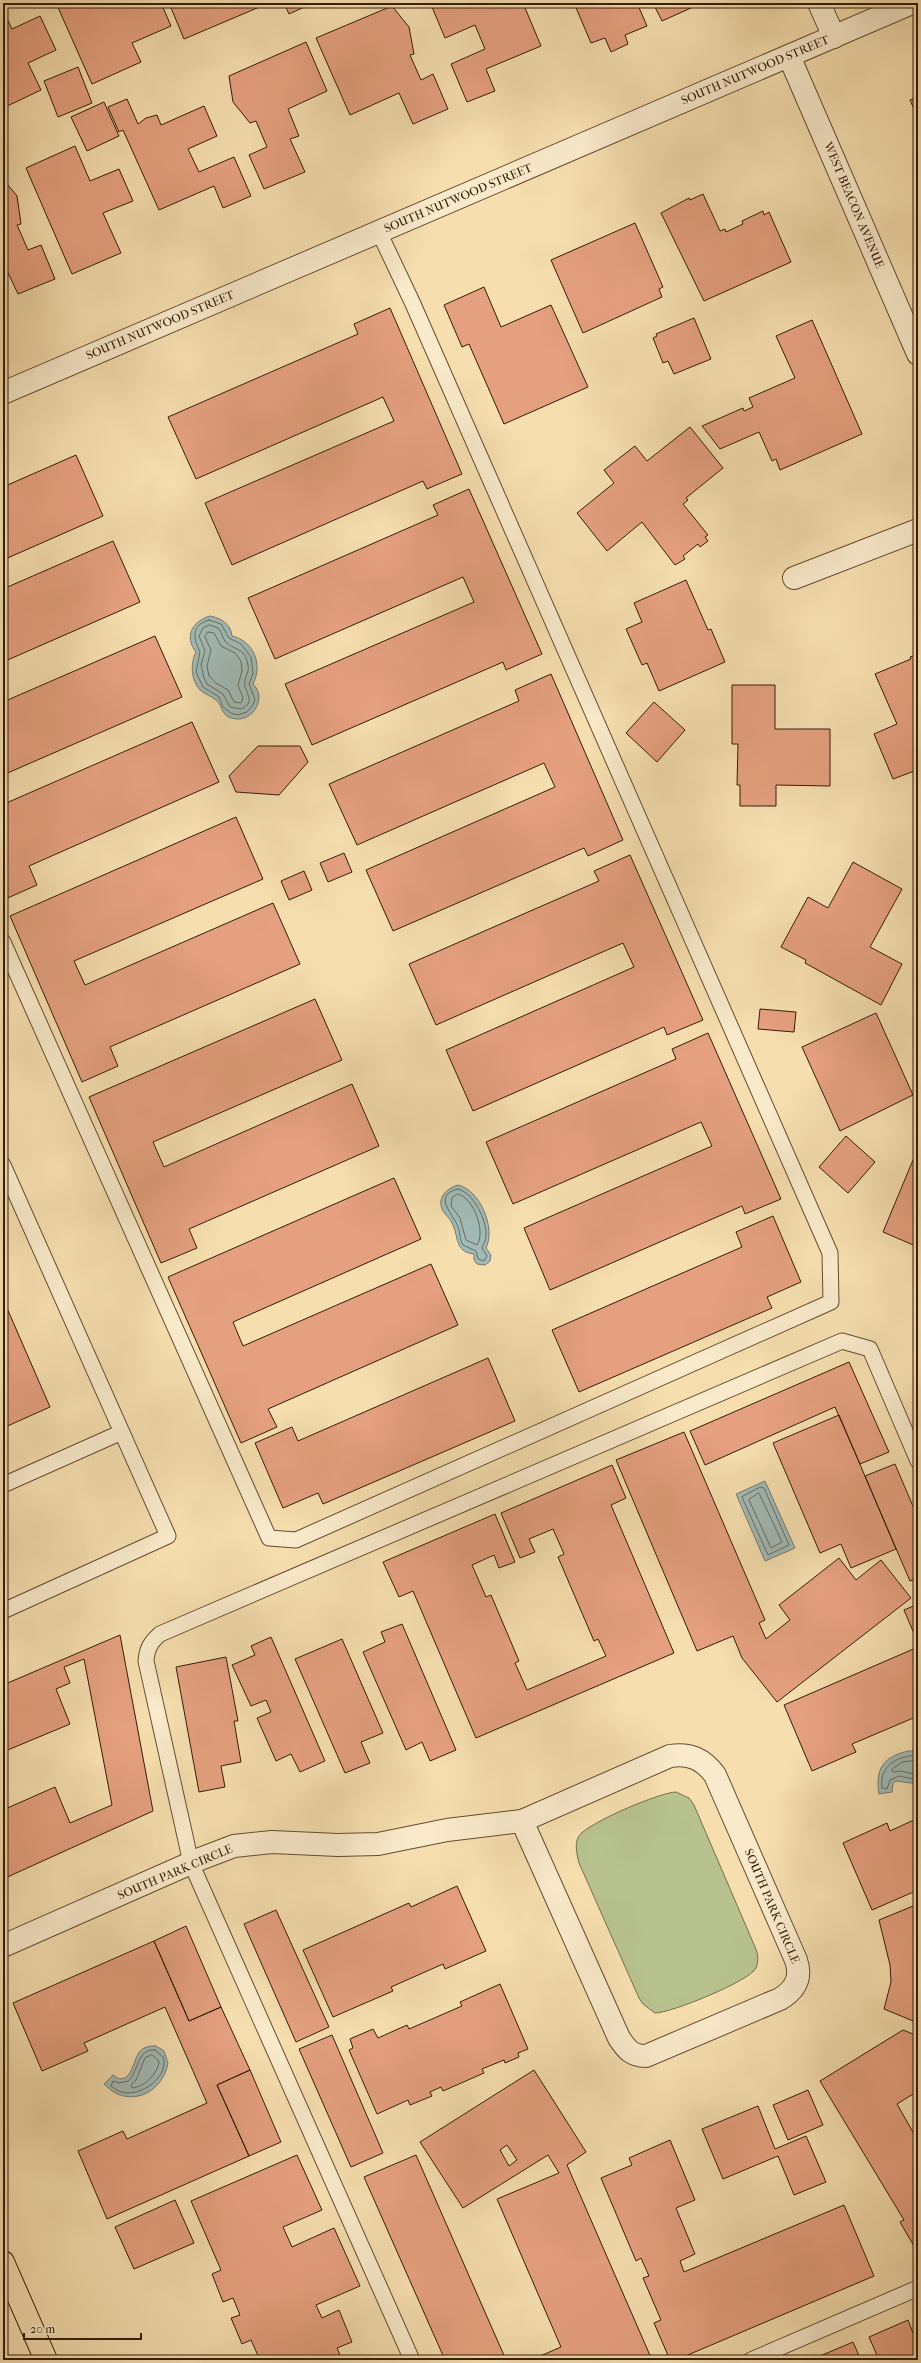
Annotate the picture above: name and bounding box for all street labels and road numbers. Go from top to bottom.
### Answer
street label: SOUTH NUTWOOD STREET [679,32,832,108]
street label: WEST BEACON AVENUE [821,139,887,270]
street label: SOUTH NUTWOOD STREET [382,160,535,236]
street label: SOUTH NUTWOOD STREET [84,287,237,363]
street label: SOUTH PARK CIRCLE [116,1841,234,1903]
street label: SOUTH PARK CIRCLE [741,1847,803,1965]

